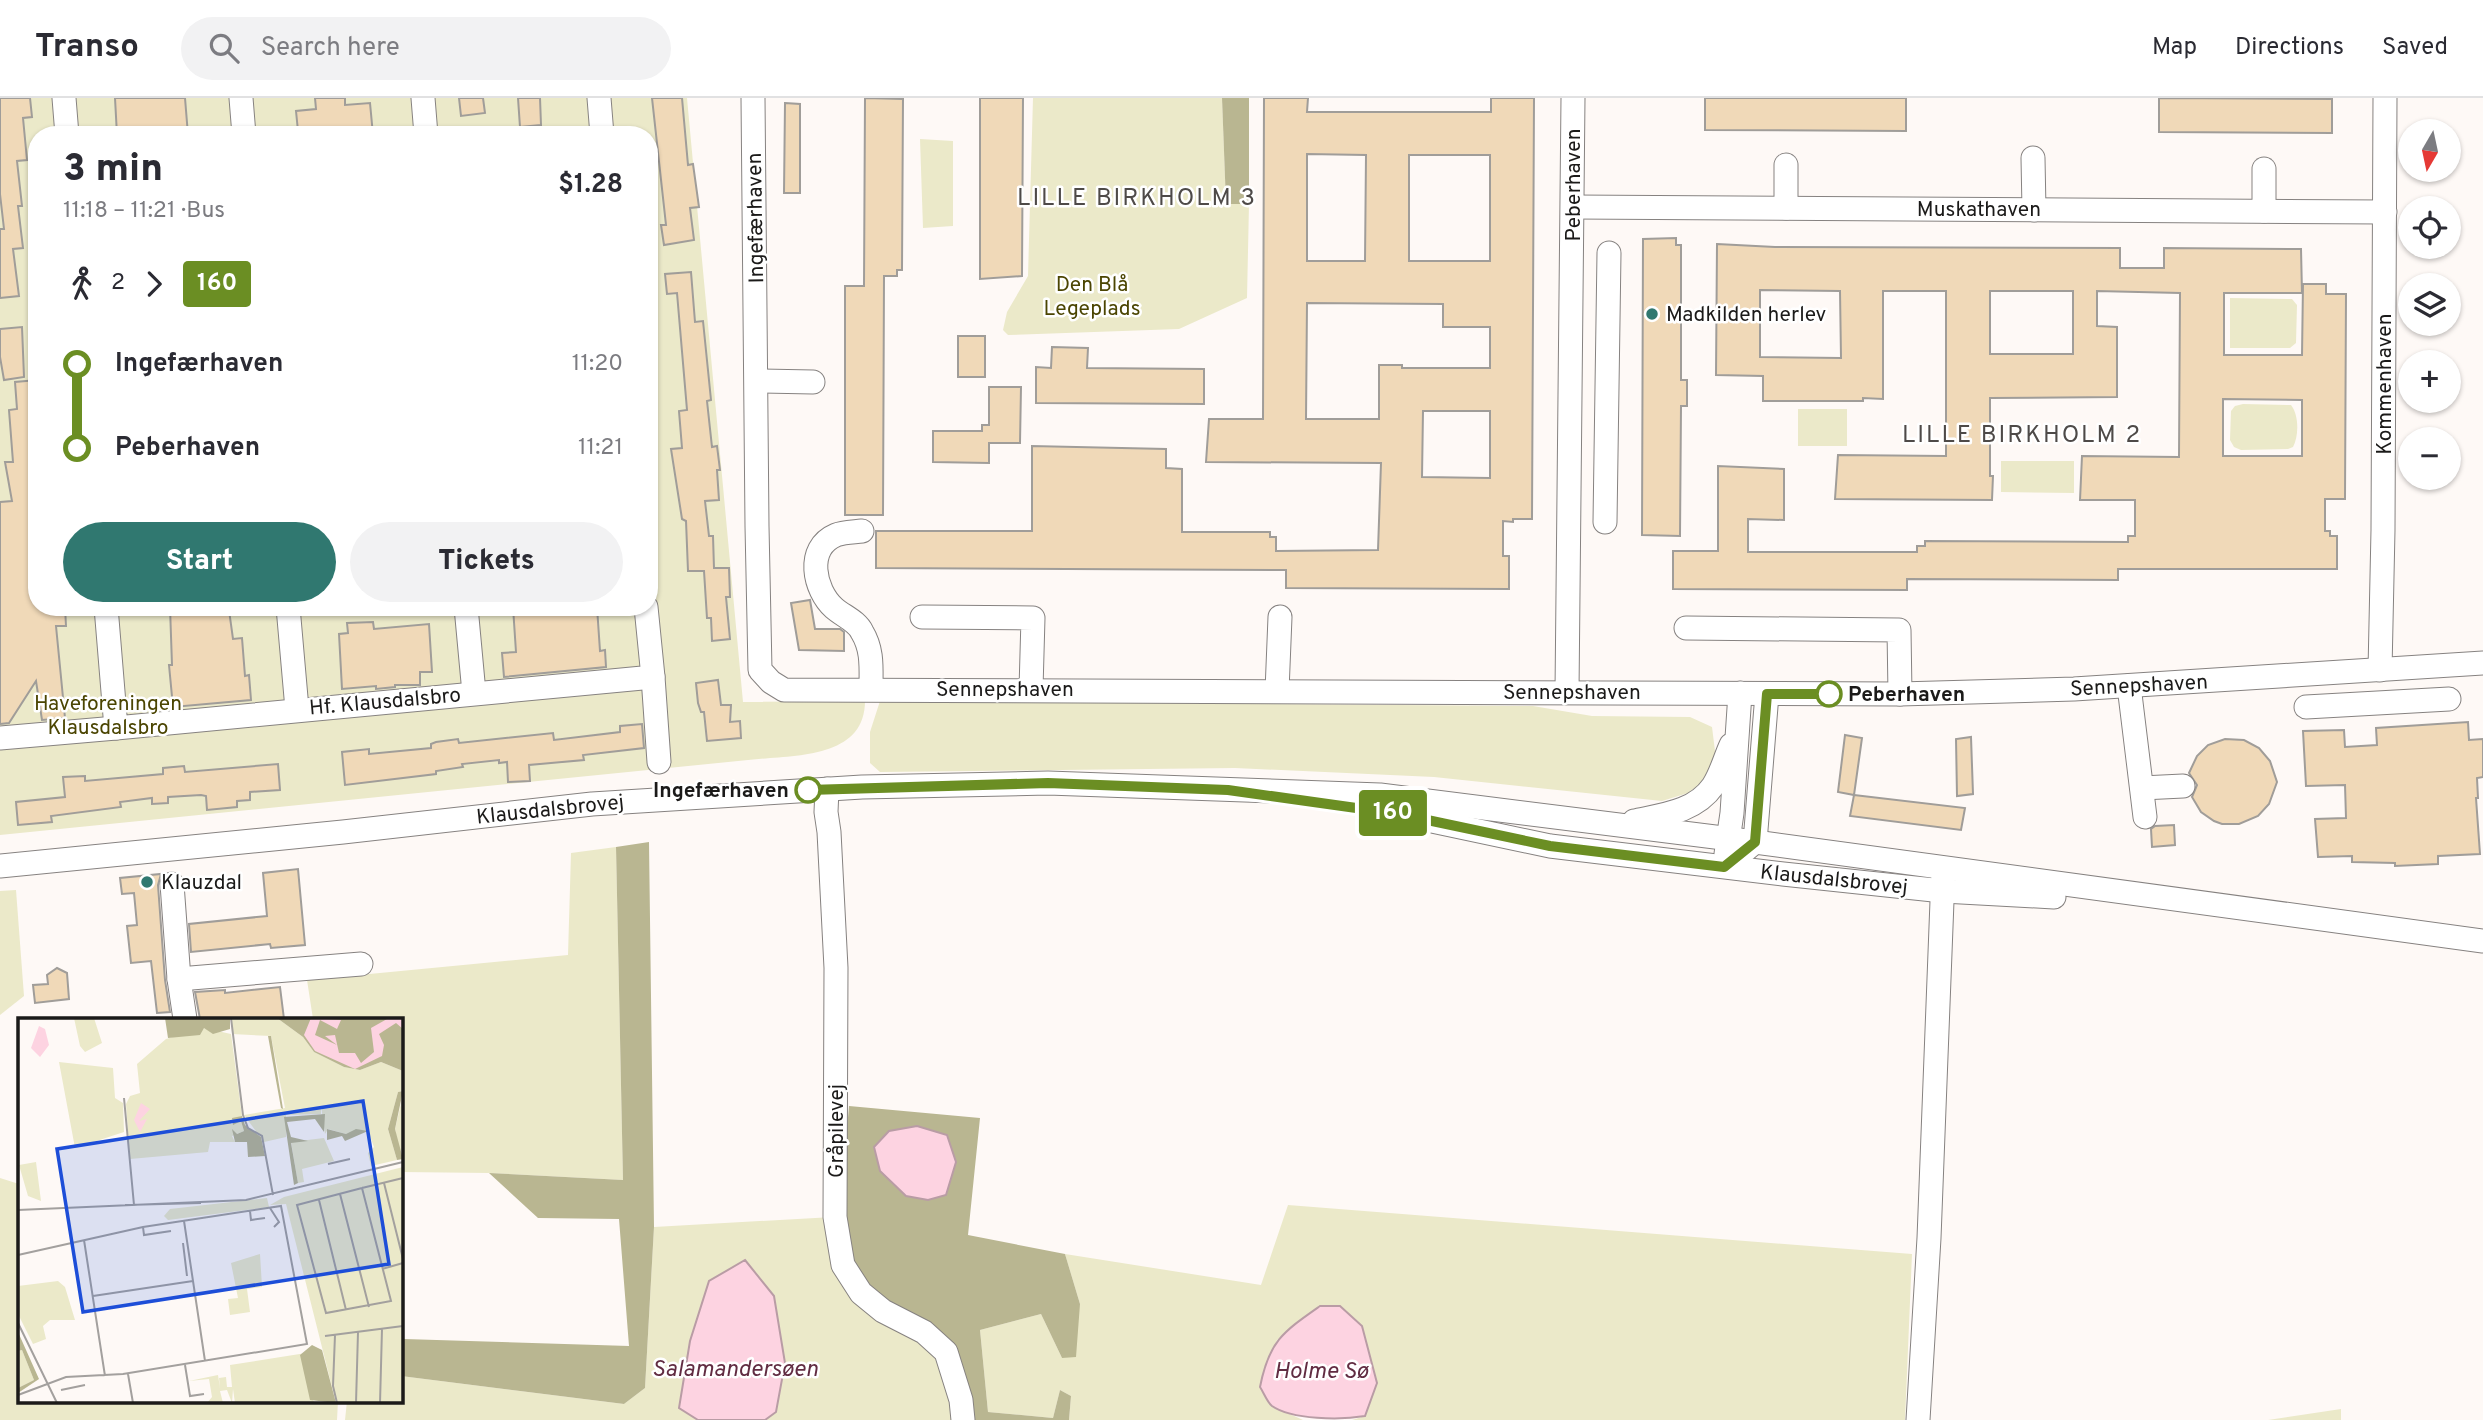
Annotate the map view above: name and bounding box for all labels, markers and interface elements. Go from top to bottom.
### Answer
search box [181,17,671,80]
text: Transo [35,27,139,69]
icon: search [205,29,243,67]
text: Search here [261,32,400,65]
text: Map [2152,33,2197,63]
text: Directions [2235,33,2344,63]
text: Saved [2382,33,2448,63]
north arrow [2398,119,2460,182]
map controls [2398,119,2461,490]
street label: Peberhaven [1561,128,1588,242]
text: 3 min [63,146,163,195]
street label: Ingefærhaven [742,152,771,284]
text: $1.28 [558,169,623,202]
district label: LILLE BIRKHOLM 3 [1017,184,1257,214]
button: locate [2398,196,2461,259]
text: 11:18 – 11:21 · Bus [63,197,225,226]
street label: Muskathaven [1917,197,2041,224]
icon: walk [63,265,101,303]
icon: forward [135,265,173,303]
text: 2 [111,269,125,298]
text: 160 [197,269,237,299]
park label: Den Blå Legeplads [1043,272,1141,323]
button: layers [2398,273,2461,336]
place label: Madkilden herlev [1666,302,1827,329]
marker: Madkilden herlev [1644,306,1660,322]
street label: Kommenhaven [2372,313,2399,455]
text: Ingefærhaven [115,348,283,381]
text: 11:20 [572,350,623,379]
button: + [2398,350,2461,413]
district label: LILLE BIRKHOLM 2 [1902,421,2142,451]
button: − [2398,427,2461,490]
text: Peberhaven [115,432,260,465]
text: 11:21 [578,434,623,463]
button: Start [63,522,336,602]
button: Tickets [350,522,623,602]
street label: Sennepshaven [2070,669,2209,704]
street label: Sennepshaven [936,677,1074,704]
street label: Sennepshaven [1503,680,1641,707]
marker: Peberhaven [1816,681,1842,707]
street label: Hf. Klausdalsbro [308,682,462,723]
place label: Peberhaven [1848,682,1965,709]
park label: Haveforeningen Klausdalsbro [34,691,182,742]
marker: Ingefærhaven [795,777,821,803]
place label: Ingefærhaven [653,778,789,805]
street label: Klausdalsbrovej [475,789,625,832]
line badge: 160 [1353,790,1433,836]
text: 160 [1373,798,1413,828]
street label: Klausdalsbrovej [1759,859,1909,902]
place label: Klauzdal [161,870,242,897]
marker: Klauzdal [139,874,155,890]
inset map [18,1018,402,1402]
street label: Gråpilevej [824,1084,851,1178]
water label: Salamandersøen [652,1356,819,1385]
water label: Holme Sø [1274,1358,1370,1387]

